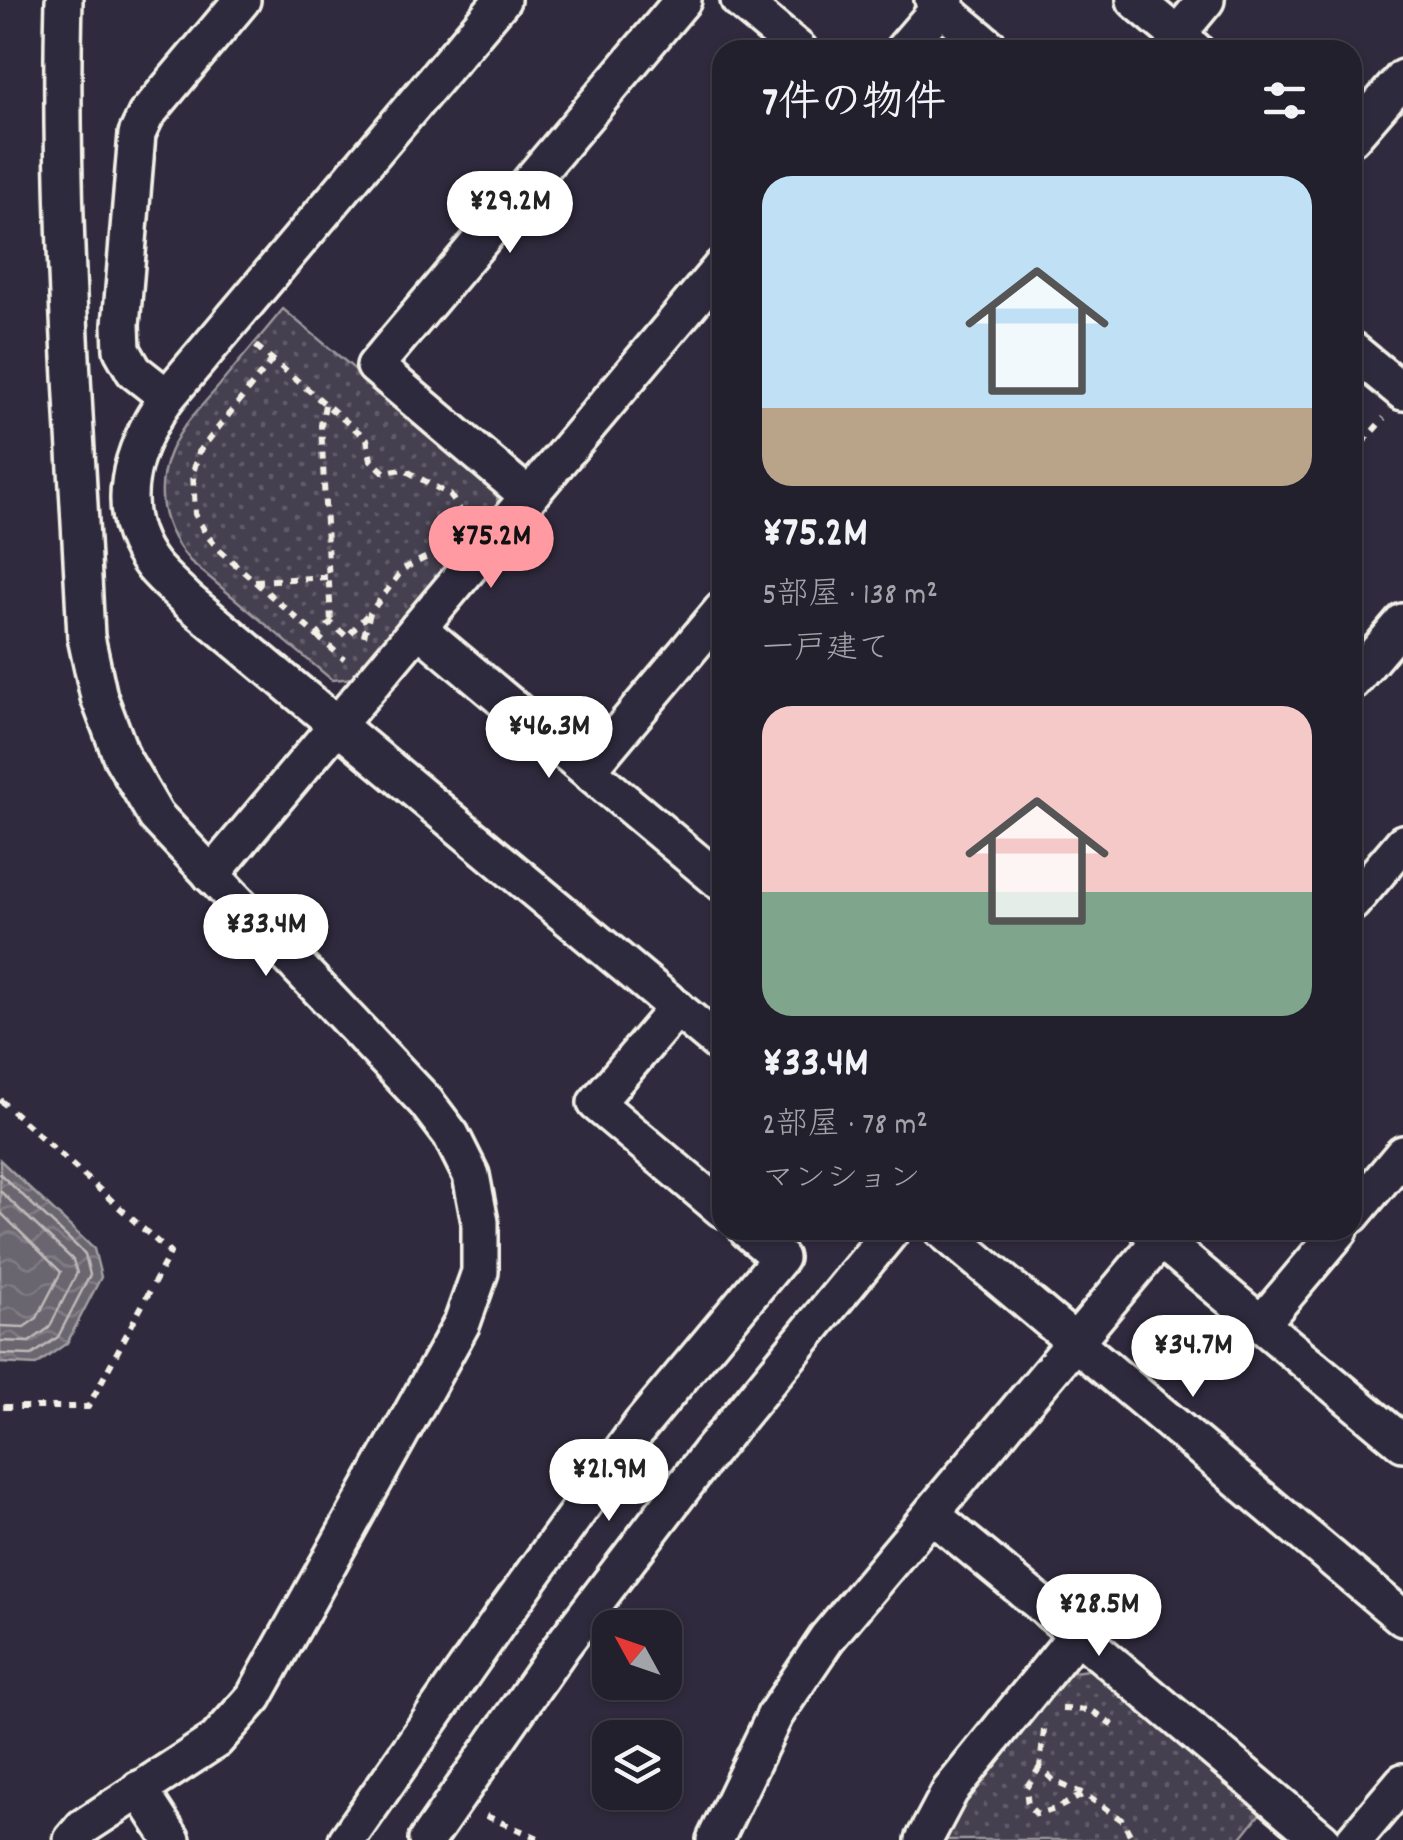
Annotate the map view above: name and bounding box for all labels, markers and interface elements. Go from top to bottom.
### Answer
icon: filters [1257,73,1312,128]
text: 7件の物件 [762,76,946,136]
pin: ¥29.2M [429,171,591,256]
text: ¥29.2M [469,180,551,226]
icon: home [947,241,1127,421]
pin: ¥75.2M [410,506,572,591]
text: ¥75.2M [762,506,868,566]
text: ¥75.2M [451,515,531,561]
text: 5部屋 · 138 m² [762,574,938,620]
text: 一戸建て [762,628,890,674]
pin: ¥46.3M [468,696,630,781]
text: ¥46.3M [508,705,590,751]
icon: home [947,771,1127,951]
pin: ¥33.4M [185,894,347,979]
text: ¥33.4M [225,903,307,949]
text: ¥33.4M [762,1036,869,1096]
text: 2部屋 · 78 m² [762,1104,928,1150]
text: マンション [762,1158,921,1204]
pin: ¥34.7M [1112,1315,1274,1400]
text: ¥34.7M [1153,1324,1233,1370]
pin: ¥21.9M [528,1439,690,1524]
text: ¥21.9M [571,1448,647,1494]
pin: ¥28.5M [1018,1574,1180,1659]
text: ¥28.5M [1058,1583,1140,1629]
north arrow [592,1610,682,1700]
map controls [592,1610,682,1810]
button: layers [592,1720,682,1810]

